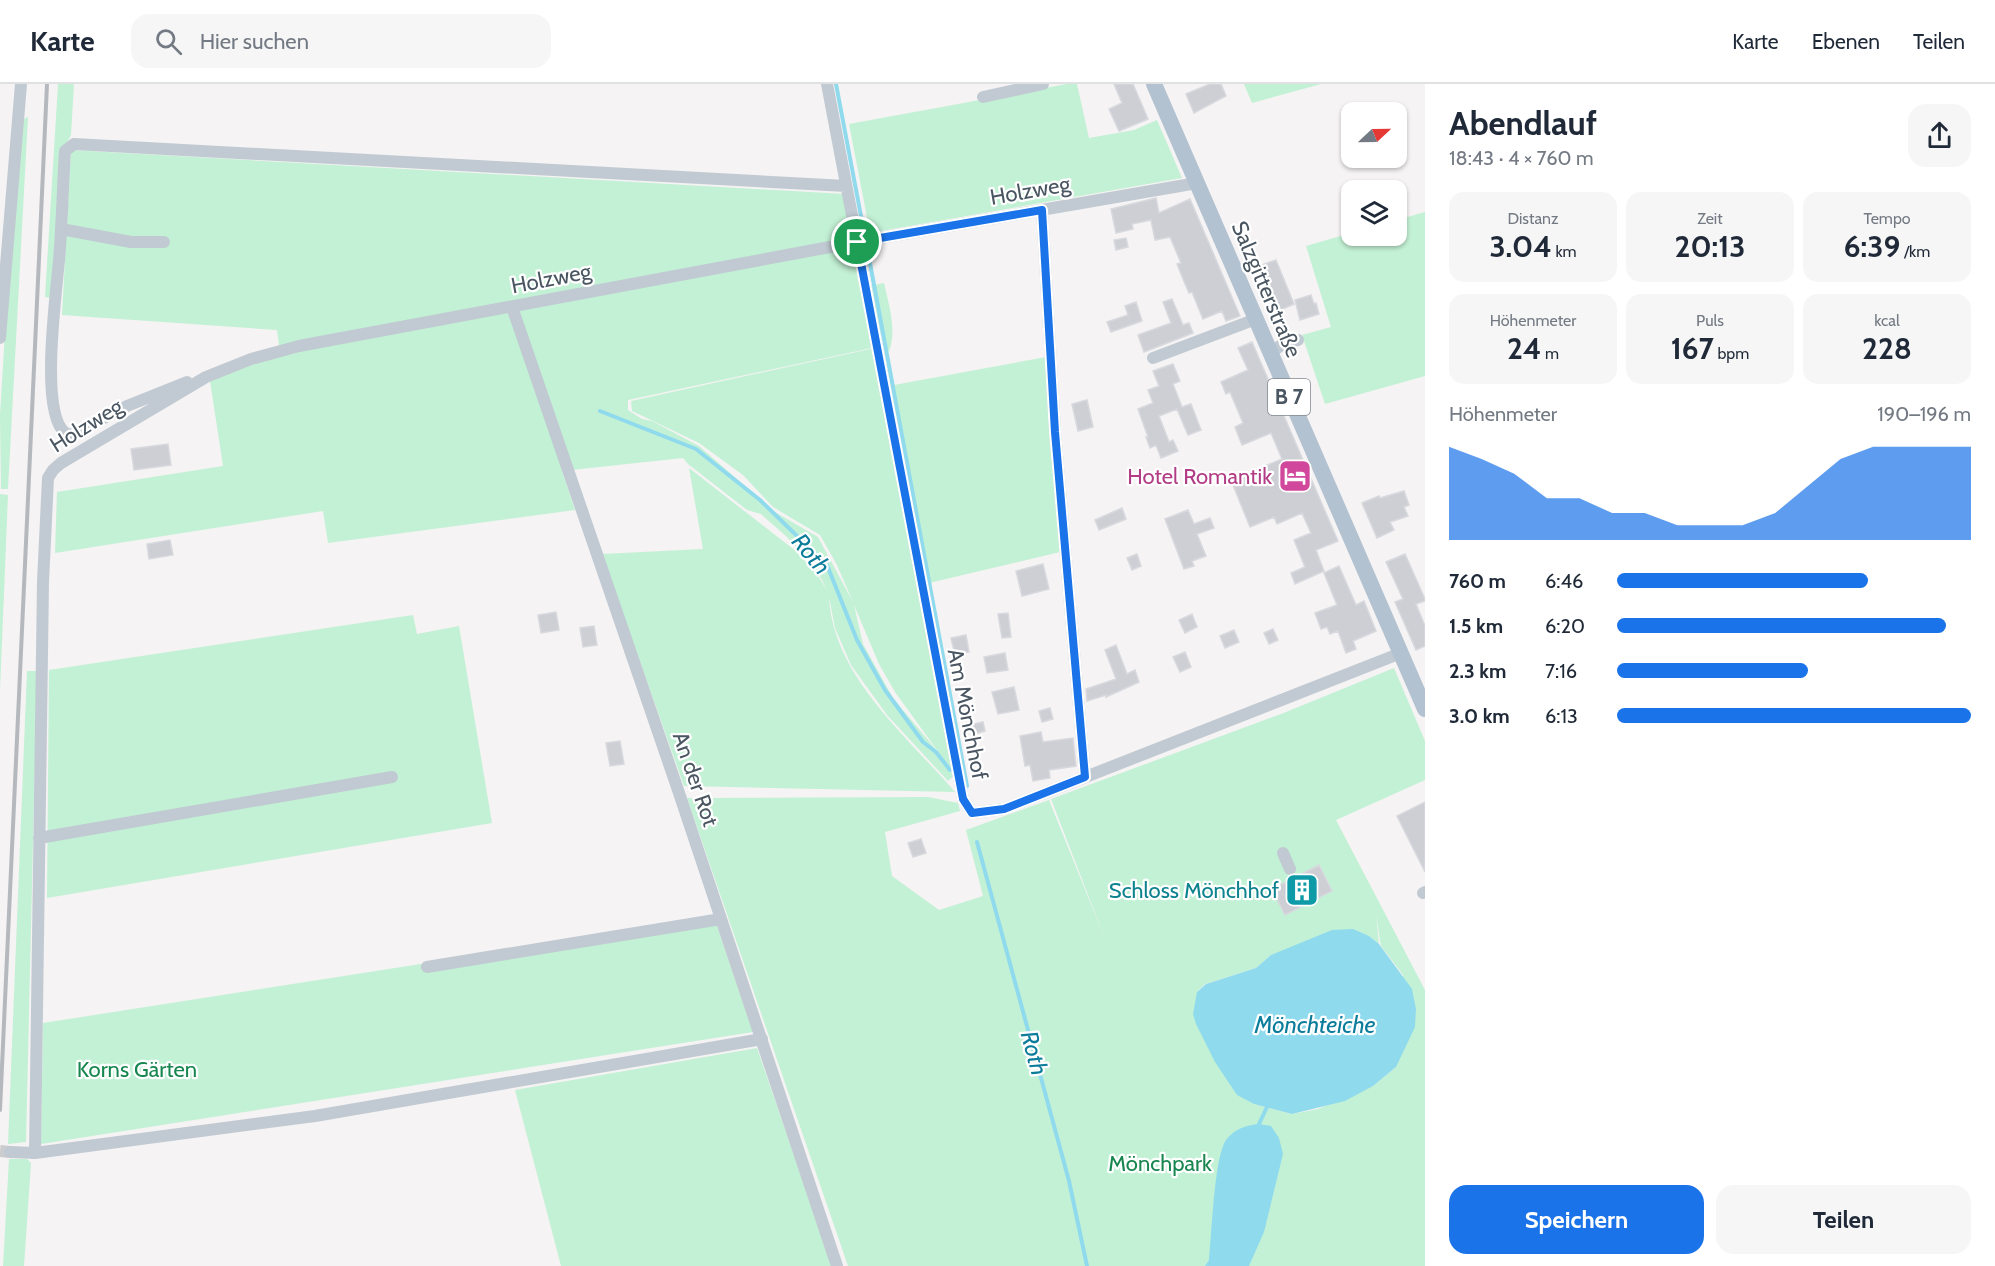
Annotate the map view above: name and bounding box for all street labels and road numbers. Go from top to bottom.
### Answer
street label: Holzweg [988,170,1073,211]
street label: Salzgitterstraße [1226,217,1307,361]
street label: Holzweg [509,257,594,299]
road number: B 7 [1268,379,1310,415]
street label: Holzweg [45,392,129,458]
street label: Am Mönchhof [942,646,993,782]
street label: An der Rot [667,728,724,831]

